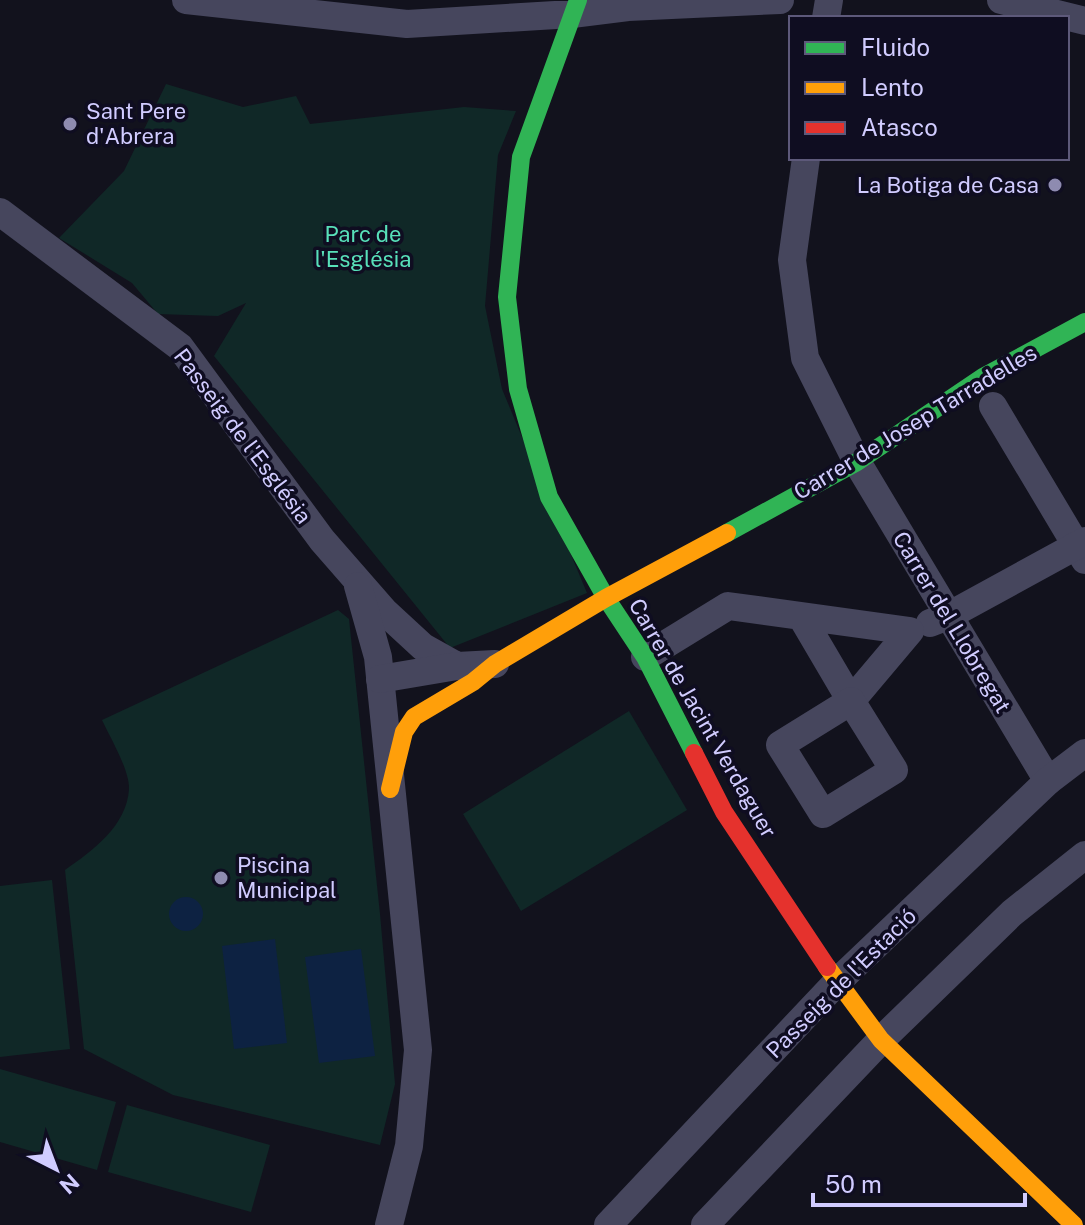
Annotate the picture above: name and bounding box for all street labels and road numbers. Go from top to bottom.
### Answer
street label: Carrer de Josep Tarradelles [789,339,1041,505]
street label: Passeig de l'Església [169,343,317,529]
street label: Carrer del Llobregat [888,527,1016,717]
street label: Carrer de Jacint Verdaguer [624,594,782,842]
street label: Passeig de l'Estació [761,903,921,1063]

